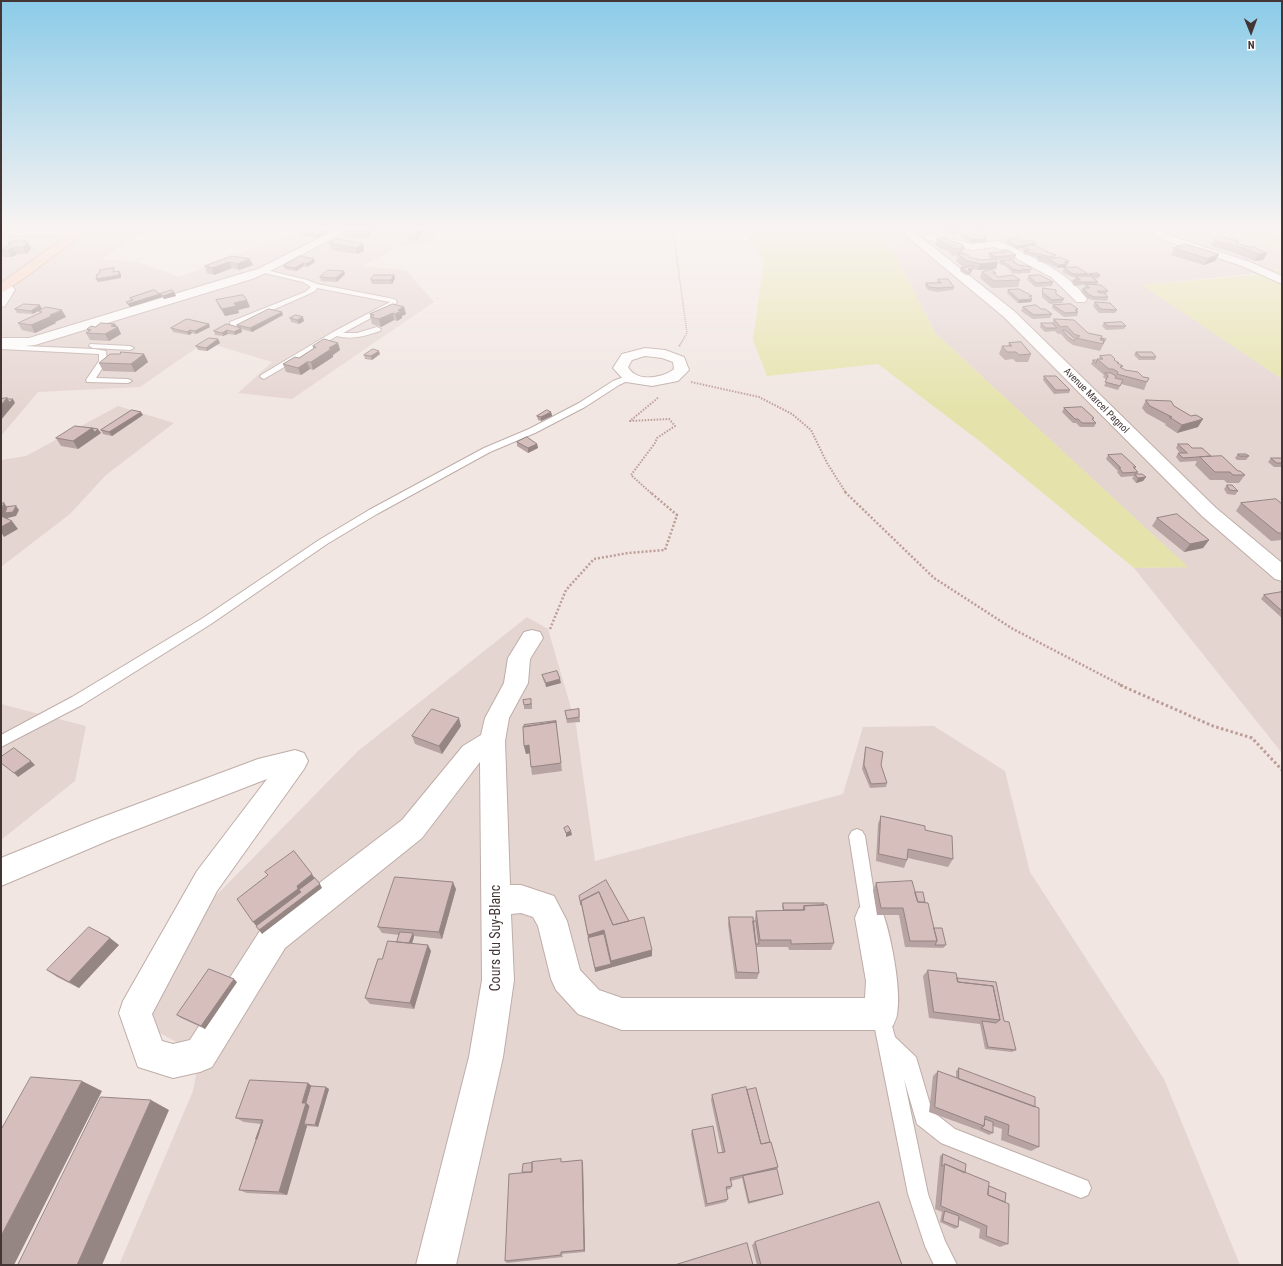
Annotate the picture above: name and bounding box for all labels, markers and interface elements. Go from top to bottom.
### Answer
north arrow [1231,12,1271,52]
text: N [1248,38,1255,51]
street label: Avenue Marcel Pagnol [1061,366,1131,436]
street label: Cours du Suy-Blanc [488,885,504,991]

